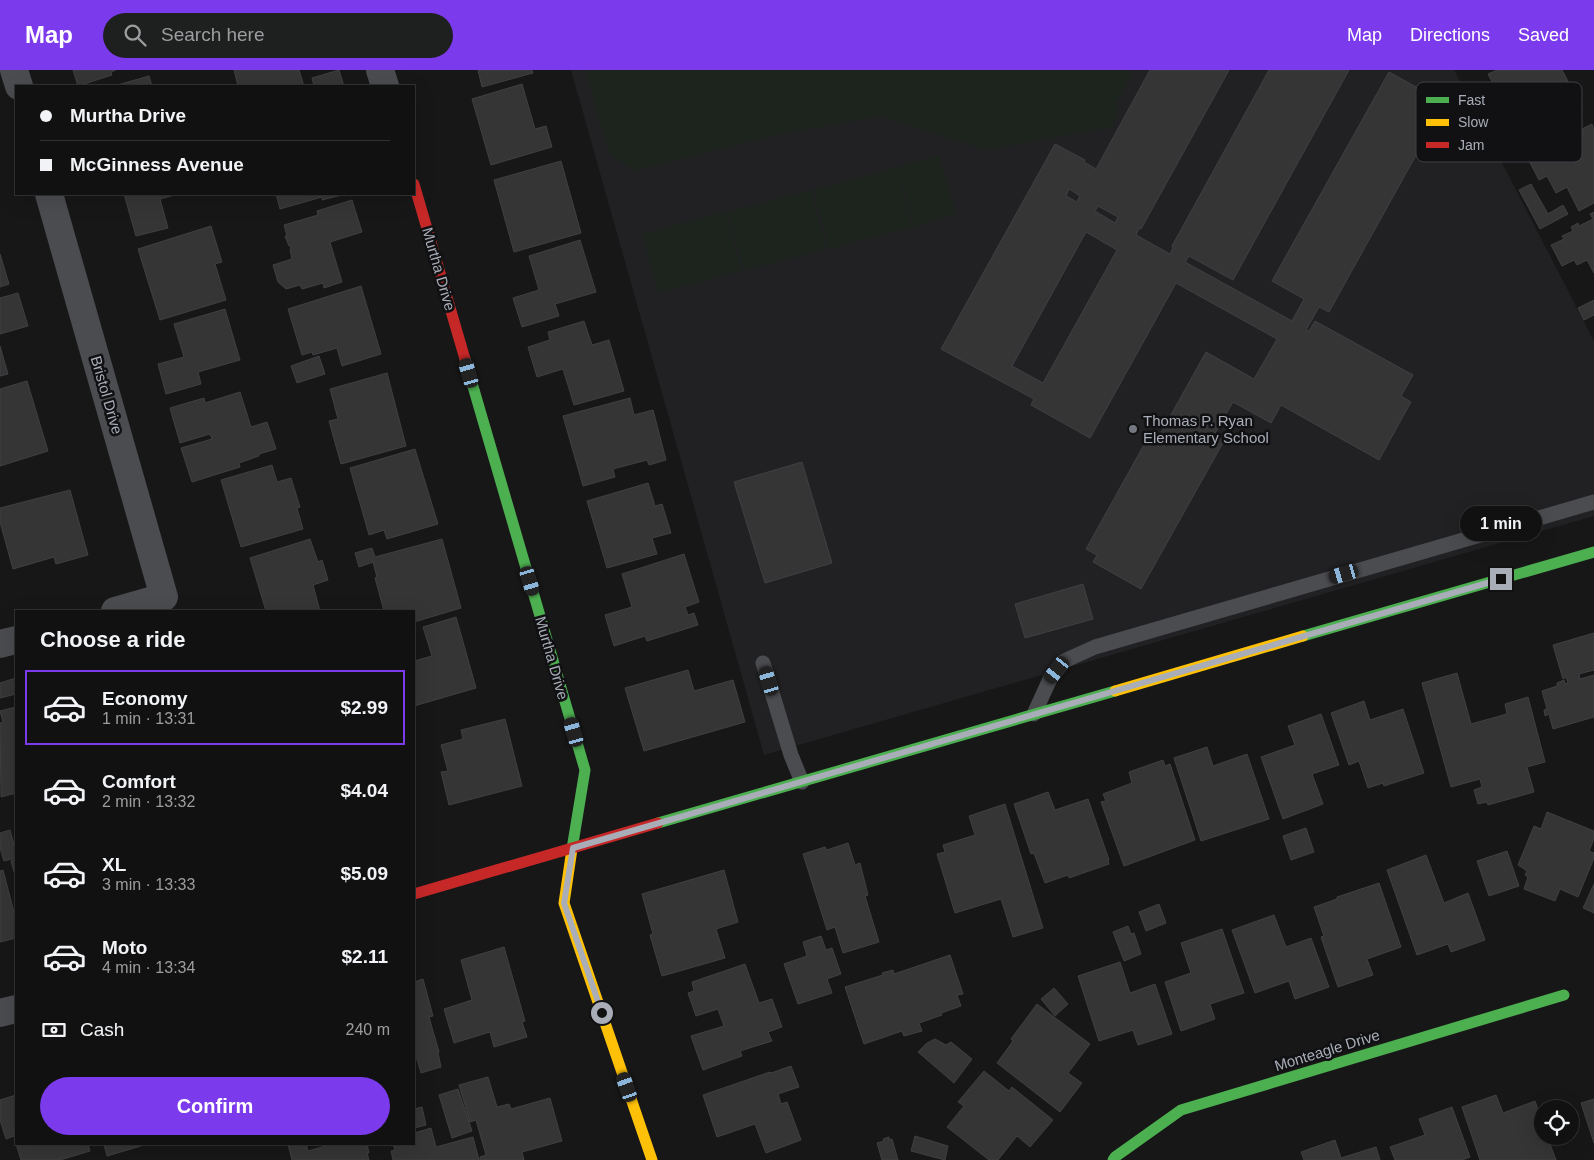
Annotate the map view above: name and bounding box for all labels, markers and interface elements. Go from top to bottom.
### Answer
search box [103,13,453,58]
text: Map [25,21,73,48]
icon: search [121,21,149,49]
text: Search here [161,24,265,45]
text: Map [1347,25,1382,45]
text: Directions [1410,25,1490,45]
text: Saved [1518,25,1569,45]
legend [1416,82,1582,162]
text: Fast [1458,92,1485,108]
text: Murtha Drive [70,105,186,126]
text: Slow [1458,114,1489,130]
text: Jam [1458,137,1484,153]
text: McGinness Avenue [70,154,244,175]
street label: Murtha Drive [419,225,459,313]
street label: Bristol Drive [88,354,126,436]
car [457,357,480,389]
place label: Thomas P. Ryan Elementary School [1143,412,1269,446]
marker: Thomas P. Ryan Elementary School [1127,423,1139,435]
callout: 1 min [1460,506,1542,542]
text: 1 min [1480,515,1522,532]
car [1327,563,1360,585]
car [518,564,541,598]
route end [1490,568,1512,590]
street label: Murtha Drive [532,614,572,702]
text: Choose a ride [40,627,185,652]
car [1041,654,1072,686]
car [757,664,780,698]
icon: car [42,685,87,730]
text: Economy [102,688,188,709]
text: $2.99 [340,697,388,718]
text: 1 min · 13:31 [102,710,195,727]
car [562,716,585,748]
icon: car [42,768,87,813]
text: Comfort [102,771,176,792]
text: $4.04 [340,780,388,801]
text: 2 min · 13:32 [102,793,195,810]
icon: car [42,851,87,896]
text: XL [102,854,126,875]
text: $5.09 [340,863,388,884]
text: 3 min · 13:33 [102,876,195,893]
icon: car [42,934,87,979]
text: Moto [102,937,147,958]
text: $2.11 [342,946,388,967]
text: 4 min · 13:34 [102,959,195,976]
route start [591,1002,613,1024]
icon: cash [40,1016,68,1044]
text: Cash [80,1019,124,1040]
text: 240 m [346,1021,390,1038]
street label: Monteagle Drive [1272,1026,1382,1074]
car [615,1070,638,1104]
button: Confirm [40,1077,390,1135]
map controls [1534,1100,1579,1145]
button: locate [1534,1100,1579,1145]

